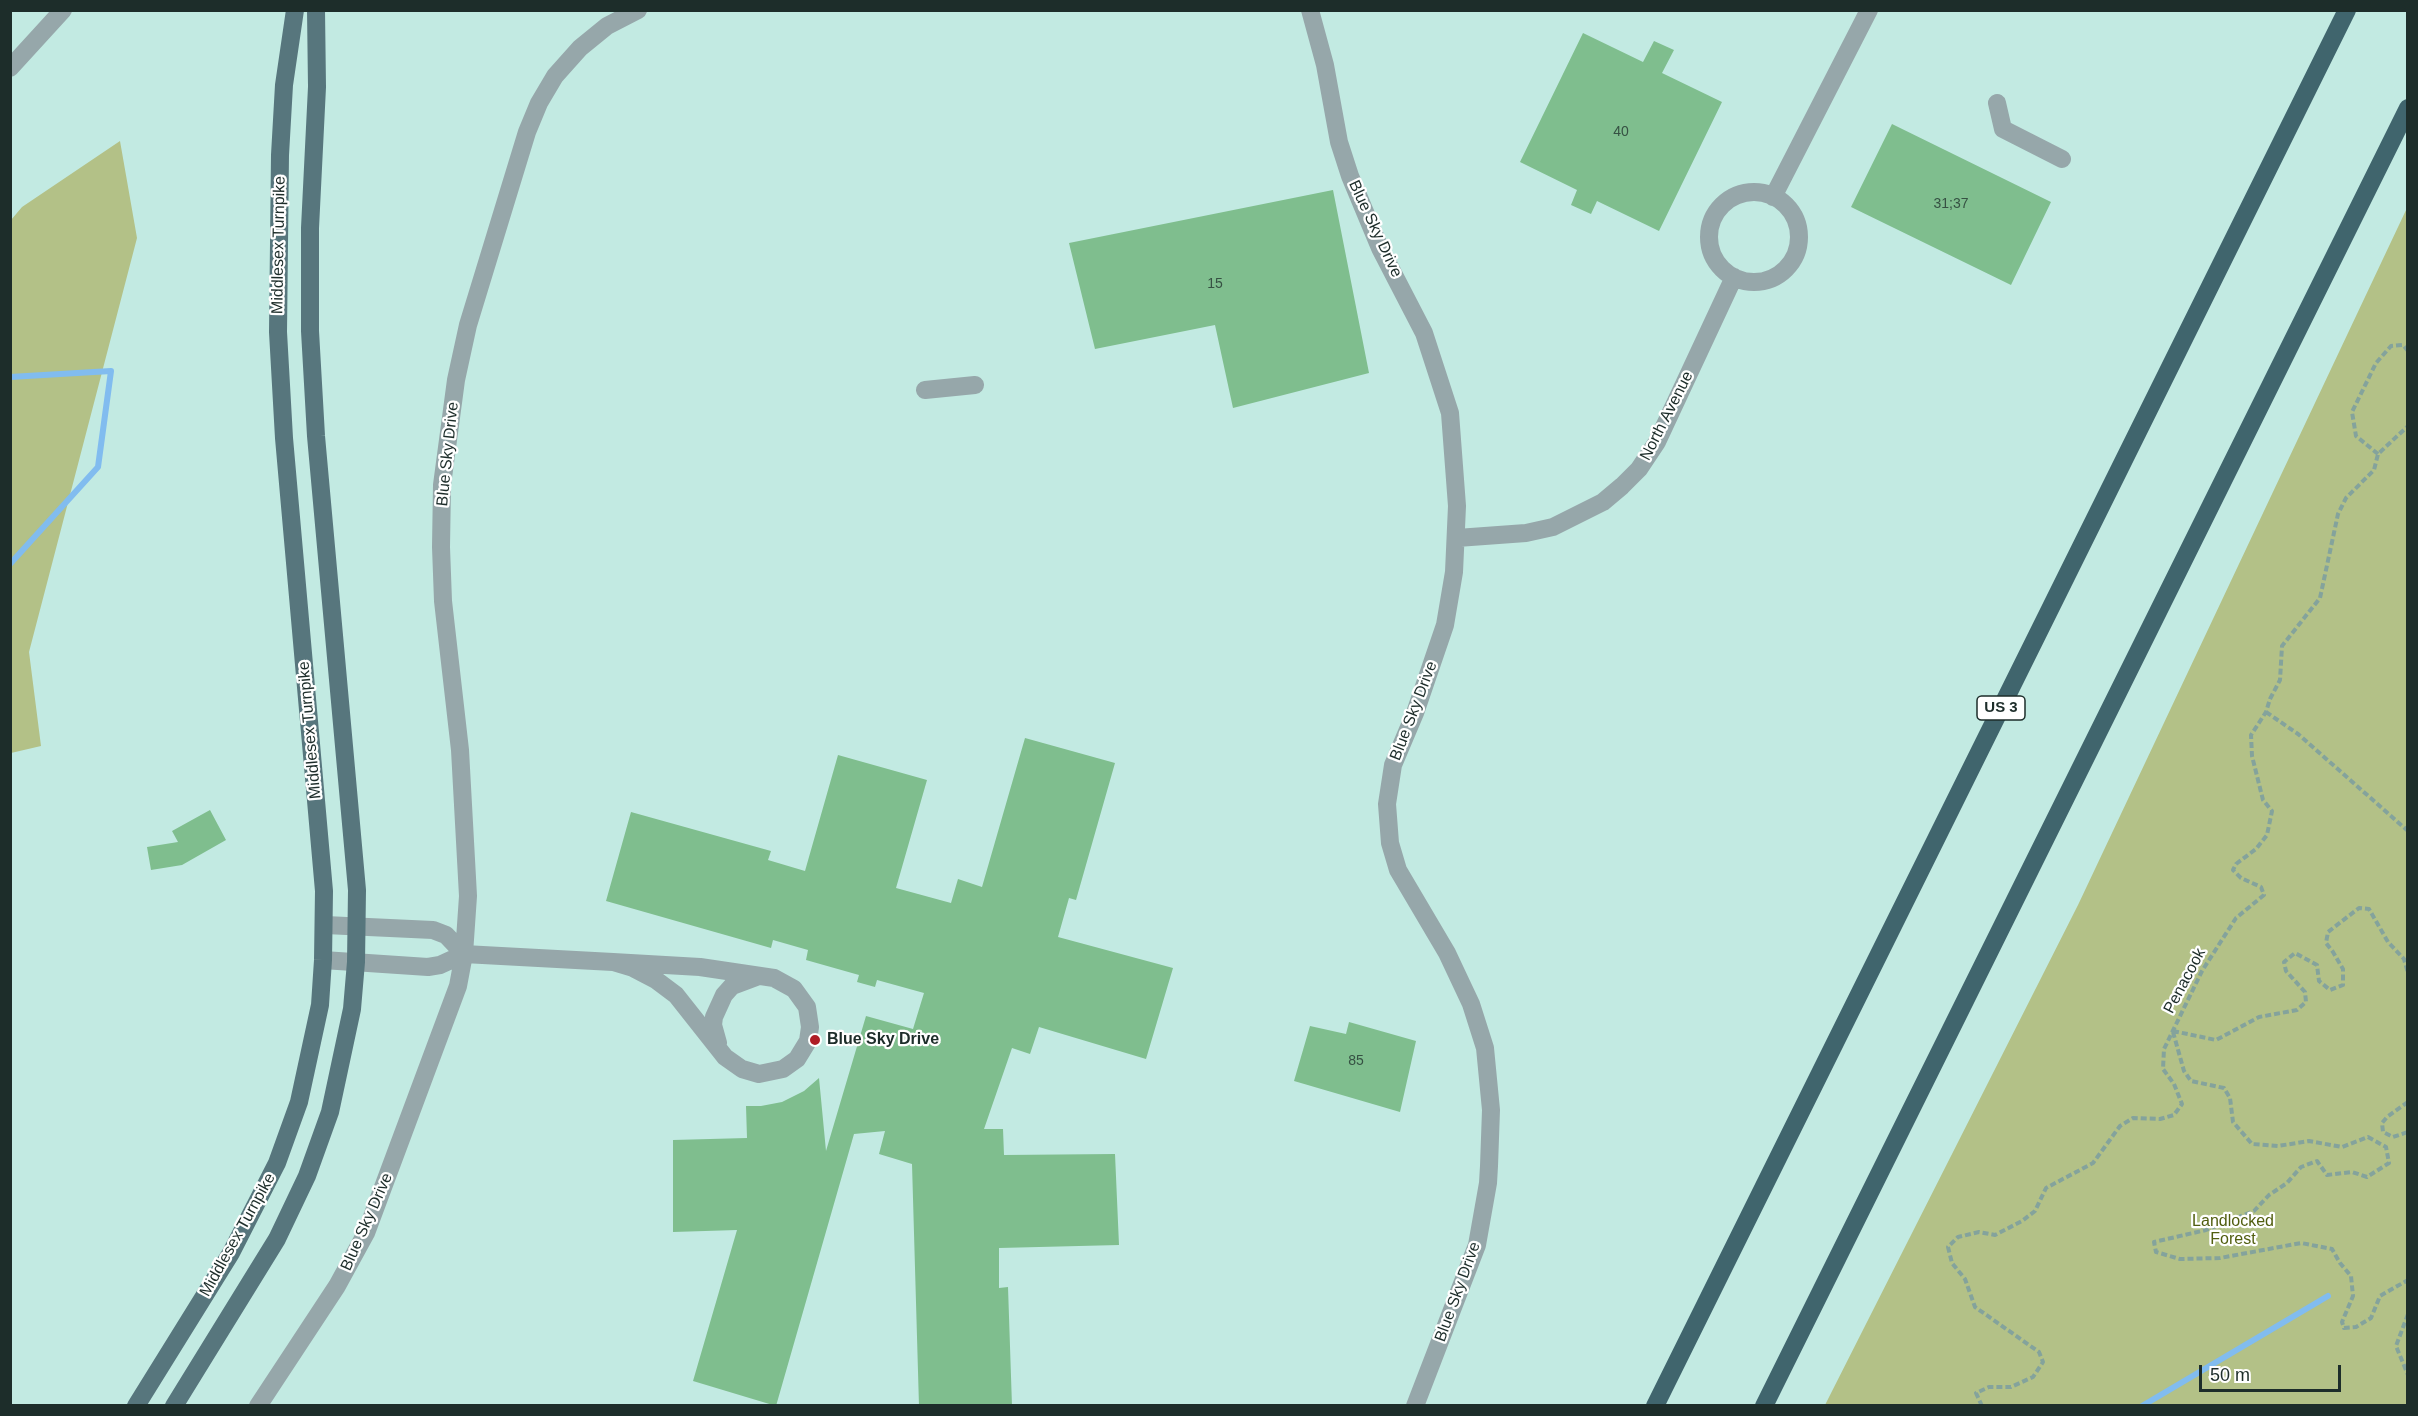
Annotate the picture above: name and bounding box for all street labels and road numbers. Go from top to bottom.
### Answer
street label: Middlesex Turnpike [268,176,290,314]
street label: Blue Sky Drive [1344,177,1406,281]
street label: North Avenue [1636,368,1698,464]
street label: Blue Sky Drive [433,401,463,507]
street label: Blue Sky Drive [1386,659,1442,763]
street label: Middlesex Turnpike [294,660,326,800]
road number: US 3 [1977,696,2025,720]
street label: Penacook [2160,945,2210,1017]
street label: Middlesex Turnpike [196,1170,280,1300]
street label: Blue Sky Drive [337,1170,397,1274]
street label: Blue Sky Drive [1431,1239,1485,1345]

